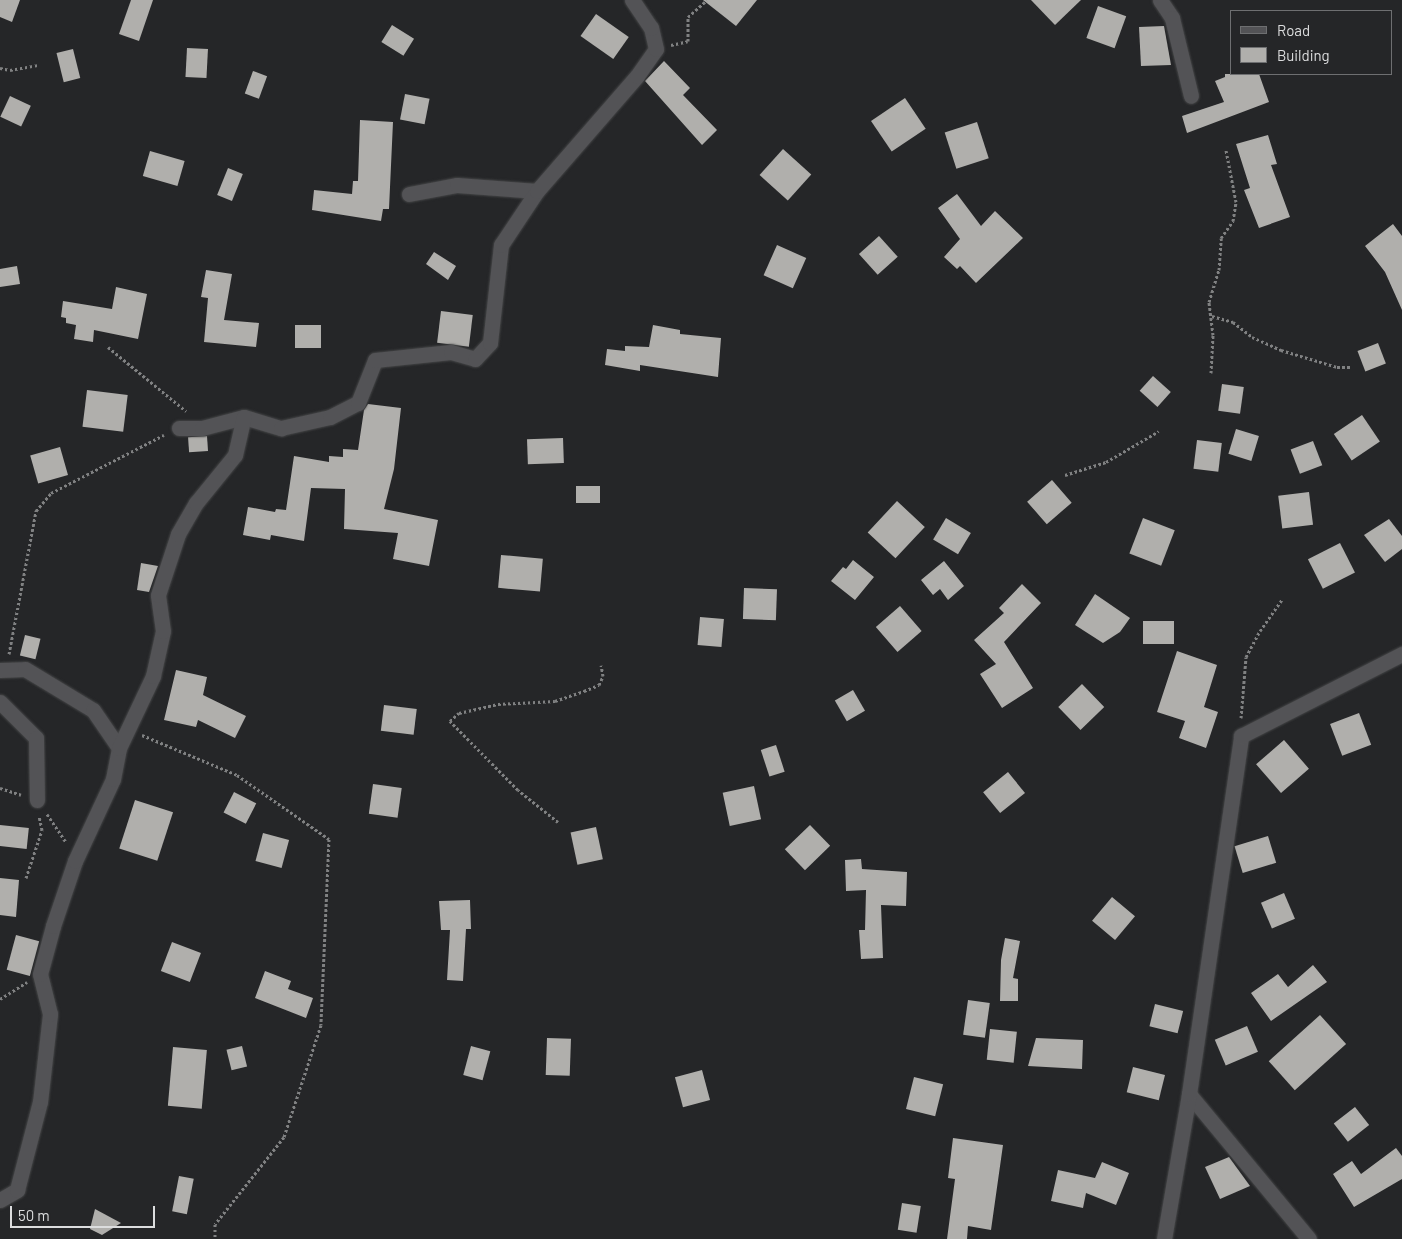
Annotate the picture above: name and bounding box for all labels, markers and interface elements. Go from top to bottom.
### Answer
legend [1230,10,1392,75]
text: Road [1277,21,1310,39]
text: Building [1277,46,1330,64]
scale bar [12,1196,158,1228]
text: 50 m [18,1206,50,1224]

